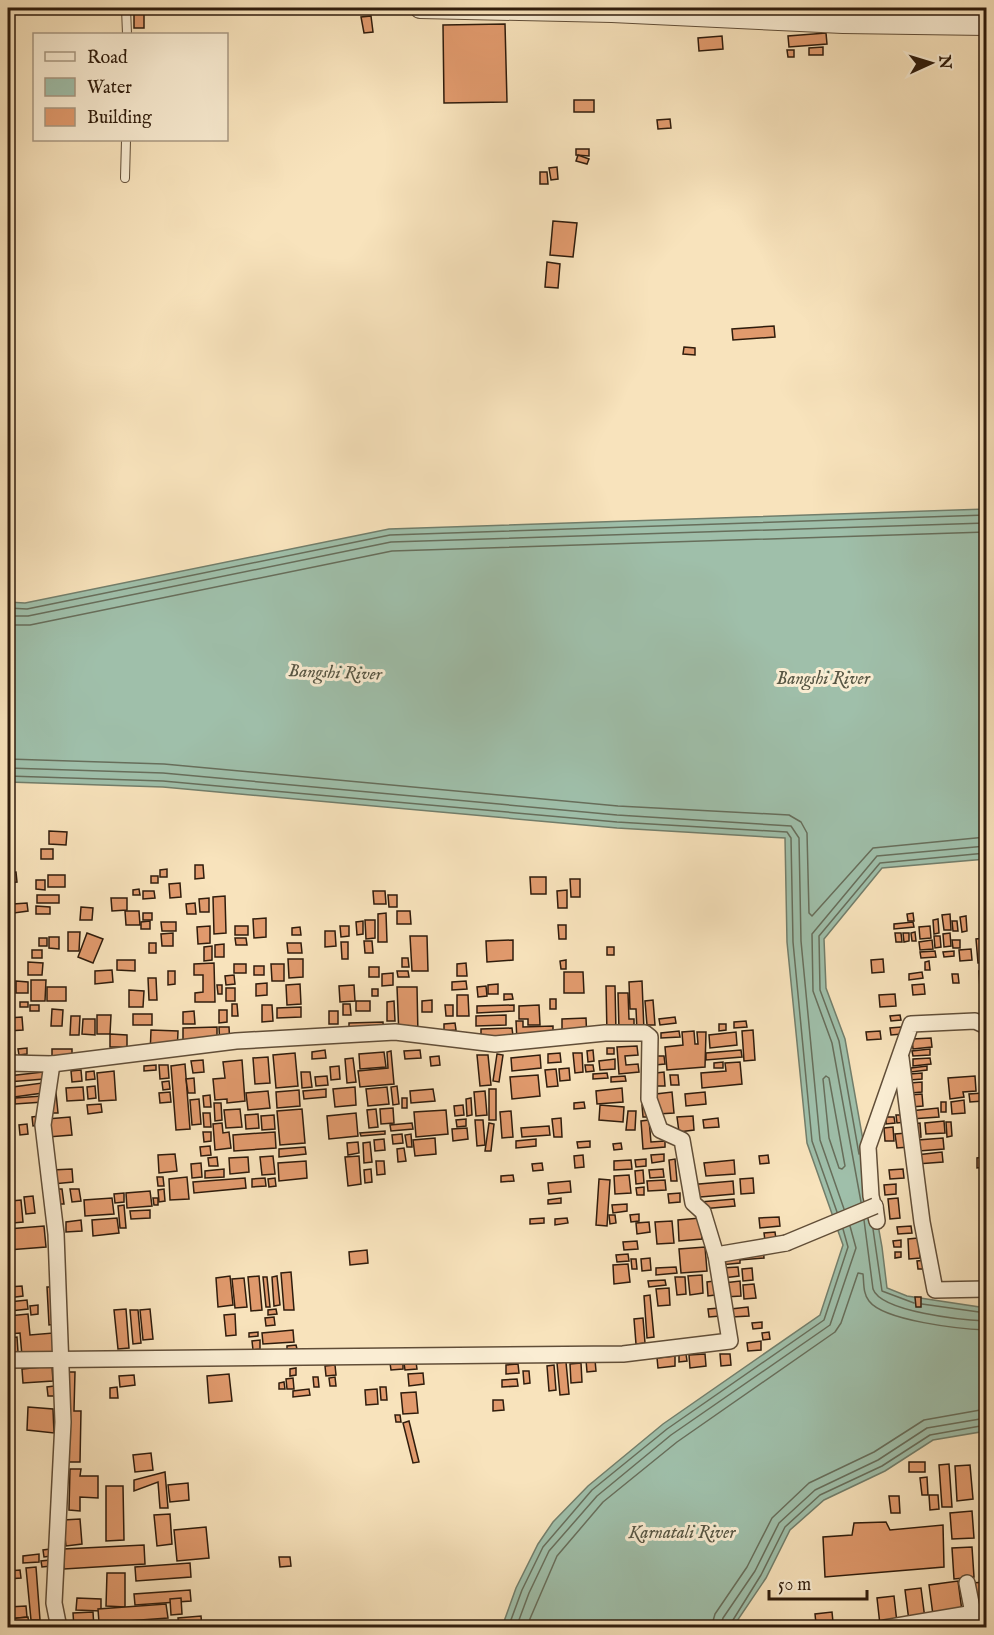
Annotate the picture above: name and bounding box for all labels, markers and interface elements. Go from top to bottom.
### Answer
legend [33,33,228,141]
north arrow [901,33,961,93]
text: Road [87,47,128,70]
text: N [933,53,954,70]
text: Water [87,77,132,100]
text: Building [87,107,152,130]
water label: Bangshi River [288,660,383,687]
water label: Bangshi River [776,668,871,691]
water label: Karnatali River [628,1522,736,1545]
scale bar [769,1563,866,1601]
text: 50 m [778,1574,811,1597]

